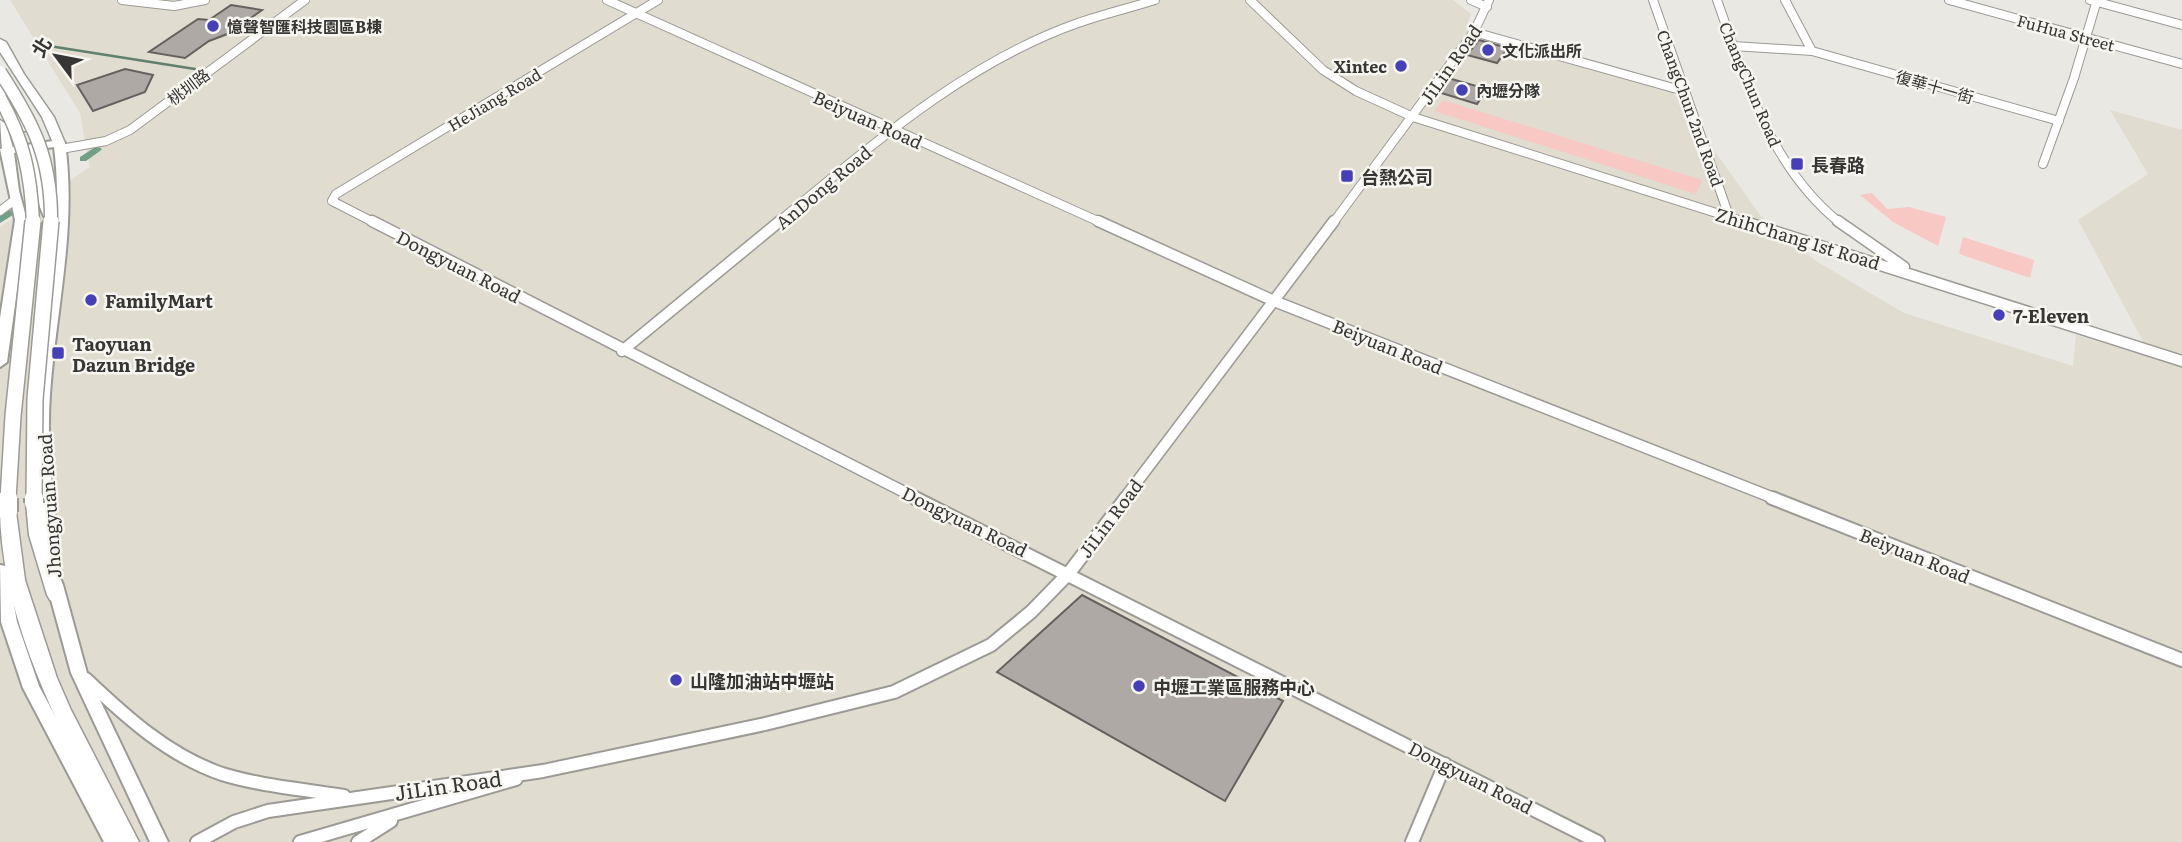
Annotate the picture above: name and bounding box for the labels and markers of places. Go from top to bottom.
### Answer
place label: 憶聲智匯科技園區B棟 [227,14,382,38]
marker: 憶聲智匯科技園區B棟 [205,18,221,34]
place label: 文化派出所 [1502,38,1582,62]
marker: 文化派出所 [1480,42,1496,58]
place label: Xintec [1334,54,1387,78]
marker: Xintec [1393,58,1409,74]
place label: 內壢分隊 [1476,78,1540,102]
marker: 內壢分隊 [1454,82,1470,98]
place label: 長春路 [1811,151,1865,178]
marker: 長春路 [1789,156,1805,172]
place label: 台熱公司 [1361,163,1433,190]
marker: 台熱公司 [1339,168,1355,184]
place label: FamilyMart [105,287,213,314]
marker: FamilyMart [83,292,99,308]
place label: 7-Eleven [2013,302,2090,329]
marker: 7-Eleven [1991,307,2007,323]
place label: Taoyuan Dazun Bridge [72,330,195,378]
marker: Taoyuan Dazun Bridge [50,345,66,361]
place label: 山隆加油站中壢站 [690,667,834,694]
marker: 山隆加油站中壢站 [668,672,684,688]
place label: 中壢工業區服務中心 [1153,673,1315,700]
marker: 中壢工業區服務中心 [1131,678,1147,694]

